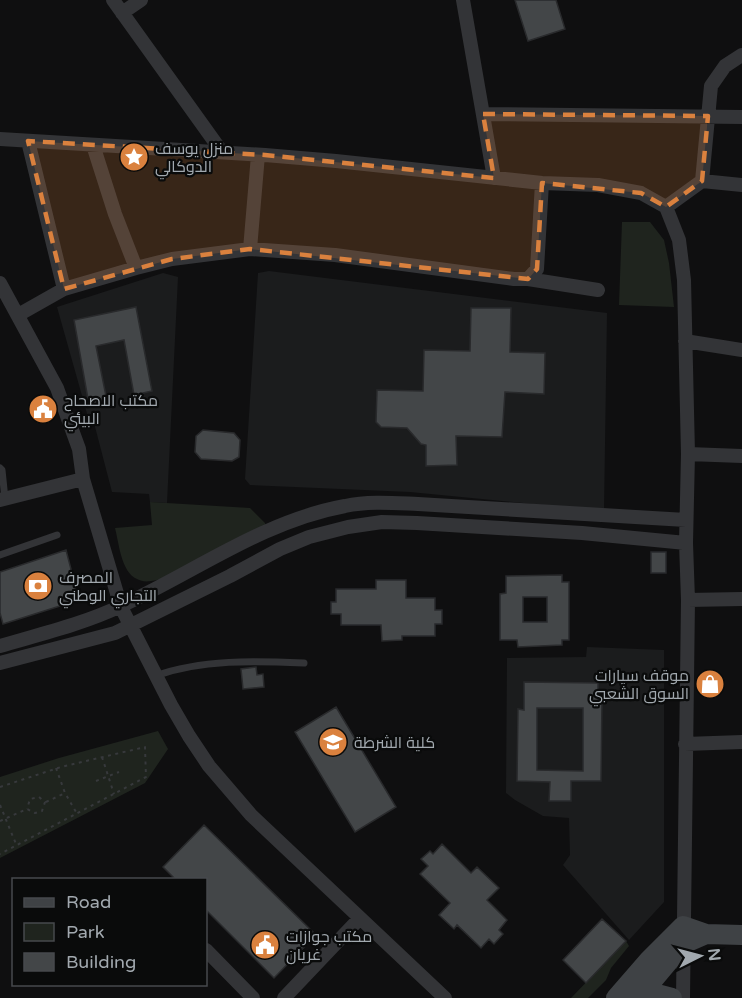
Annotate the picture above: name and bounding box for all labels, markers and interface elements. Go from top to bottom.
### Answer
place label: منزل يوسف الدوكالي [155,139,233,180]
place icon: منزل يوسف الدوكالي [118,141,150,173]
place label: مكتب الاصحاح البيئي [64,391,158,432]
public building icon: مكتب الاصحاح البيئي [27,393,59,425]
place label: المصرف التجاري الوطني [59,568,157,609]
bank icon: المصرف التجاري الوطني [22,570,54,602]
place label: موقف سيارات السوق الشعبي [589,666,689,707]
shop icon: موقف سيارات السوق الشعبي [694,668,726,700]
school or university icon: كلية الشرطة [317,726,349,758]
place label: كلية الشرطة [354,733,435,753]
legend [12,878,207,986]
text: Road [66,891,111,913]
text: Park [66,921,105,943]
north arrow [670,926,730,986]
place label: مكتب جوازات غريان [286,927,372,965]
public building icon: مكتب جوازات غريان [249,929,281,961]
text: N [703,947,725,962]
text: Building [66,951,136,973]

